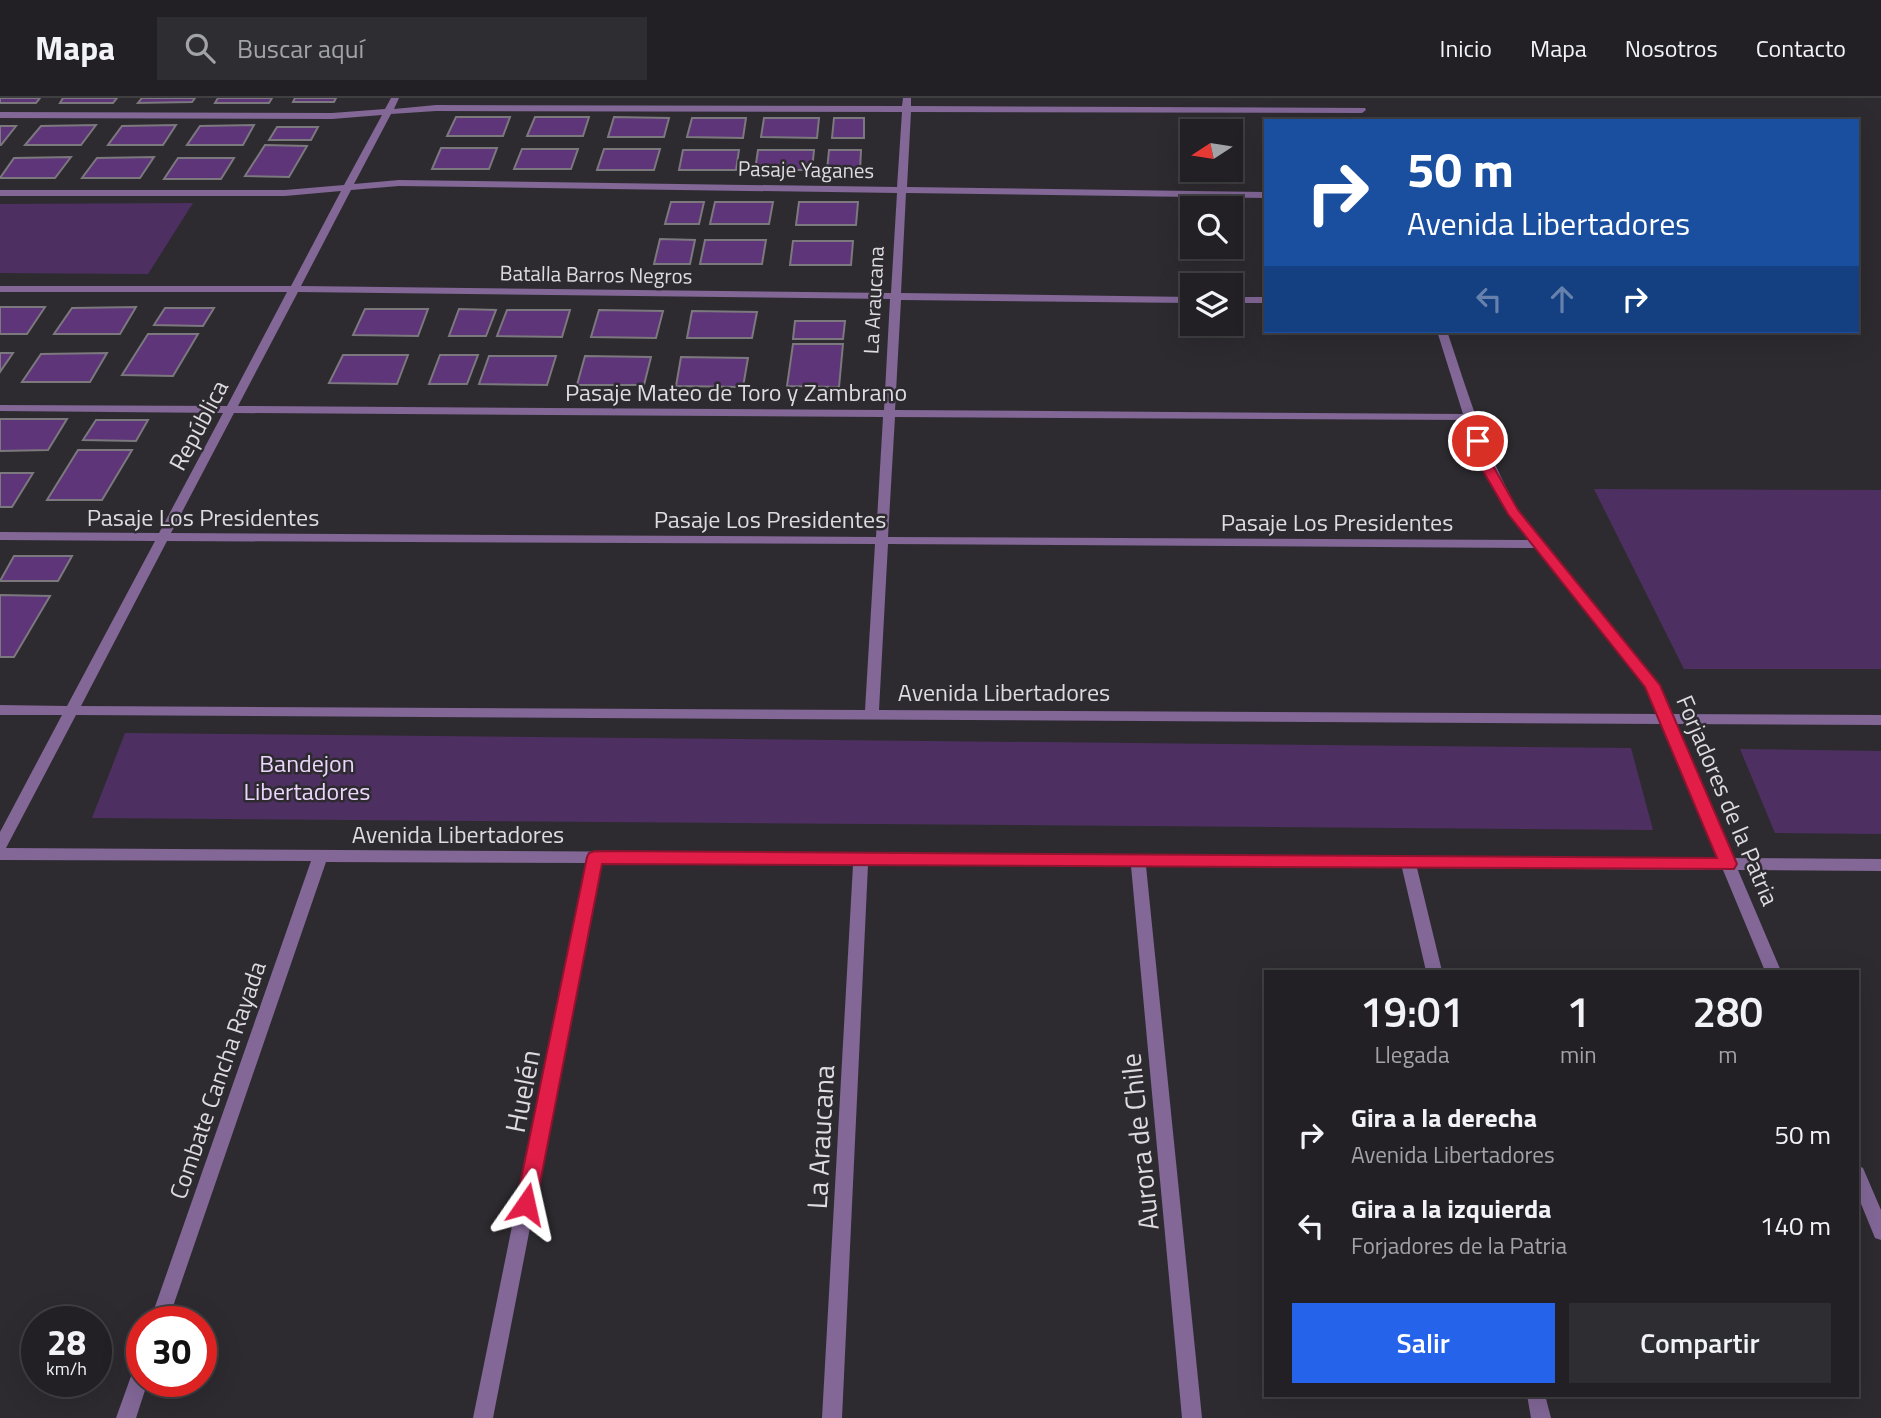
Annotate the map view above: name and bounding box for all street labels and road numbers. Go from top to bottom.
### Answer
street label: Pasaje Yaganes [738,152,874,186]
street label: La Araucana [854,245,892,355]
street label: Batalla Barros Negros [499,256,693,292]
street label: República [159,373,237,477]
street label: Pasaje Mateo de Toro y Zambrano [565,374,907,410]
street label: Pasaje Los Presidentes [87,499,319,535]
street label: Pasaje Los Presidentes [654,501,886,537]
street label: Pasaje Los Presidentes [1221,504,1453,540]
street label: Avenida Libertadores [898,674,1110,710]
street label: Forjadores de la Patria [1667,689,1789,911]
street label: Avenida Libertadores [352,816,564,852]
street label: Combate Cancha Rayada [159,956,275,1204]
street label: Huelén [493,1046,551,1136]
street label: Aurora de Chile [1108,1051,1170,1233]
street label: La Araucana [795,1064,845,1210]

